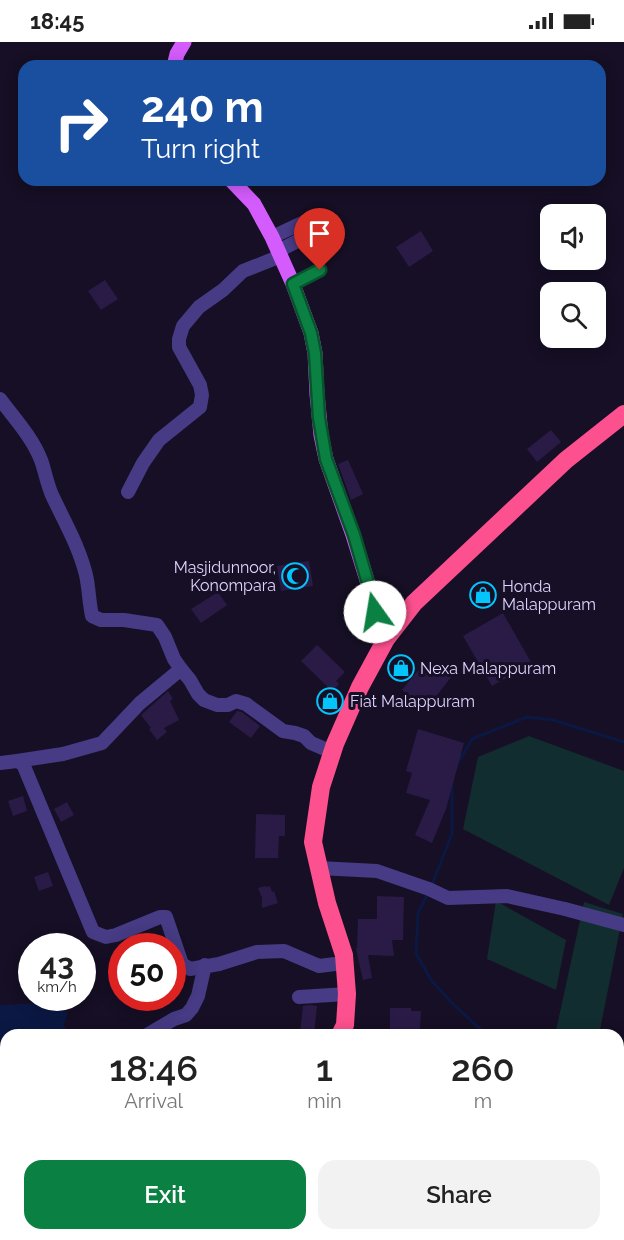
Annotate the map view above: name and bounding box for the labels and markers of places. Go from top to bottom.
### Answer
pin [294,208,345,270]
place label: Masjidunnoor, Konompara [174,558,276,595]
mosque icon: Masjidunnoor, Konompara [280,561,310,591]
place label: Honda Malappuram [502,577,596,614]
shop icon: Honda Malappuram [468,580,498,610]
shop icon: Nexa Malappuram [386,653,416,683]
place label: Nexa Malappuram [420,659,556,678]
shop icon: Fiat Malappuram [315,686,345,716]
place label: Fiat Malappuram [350,692,475,711]

